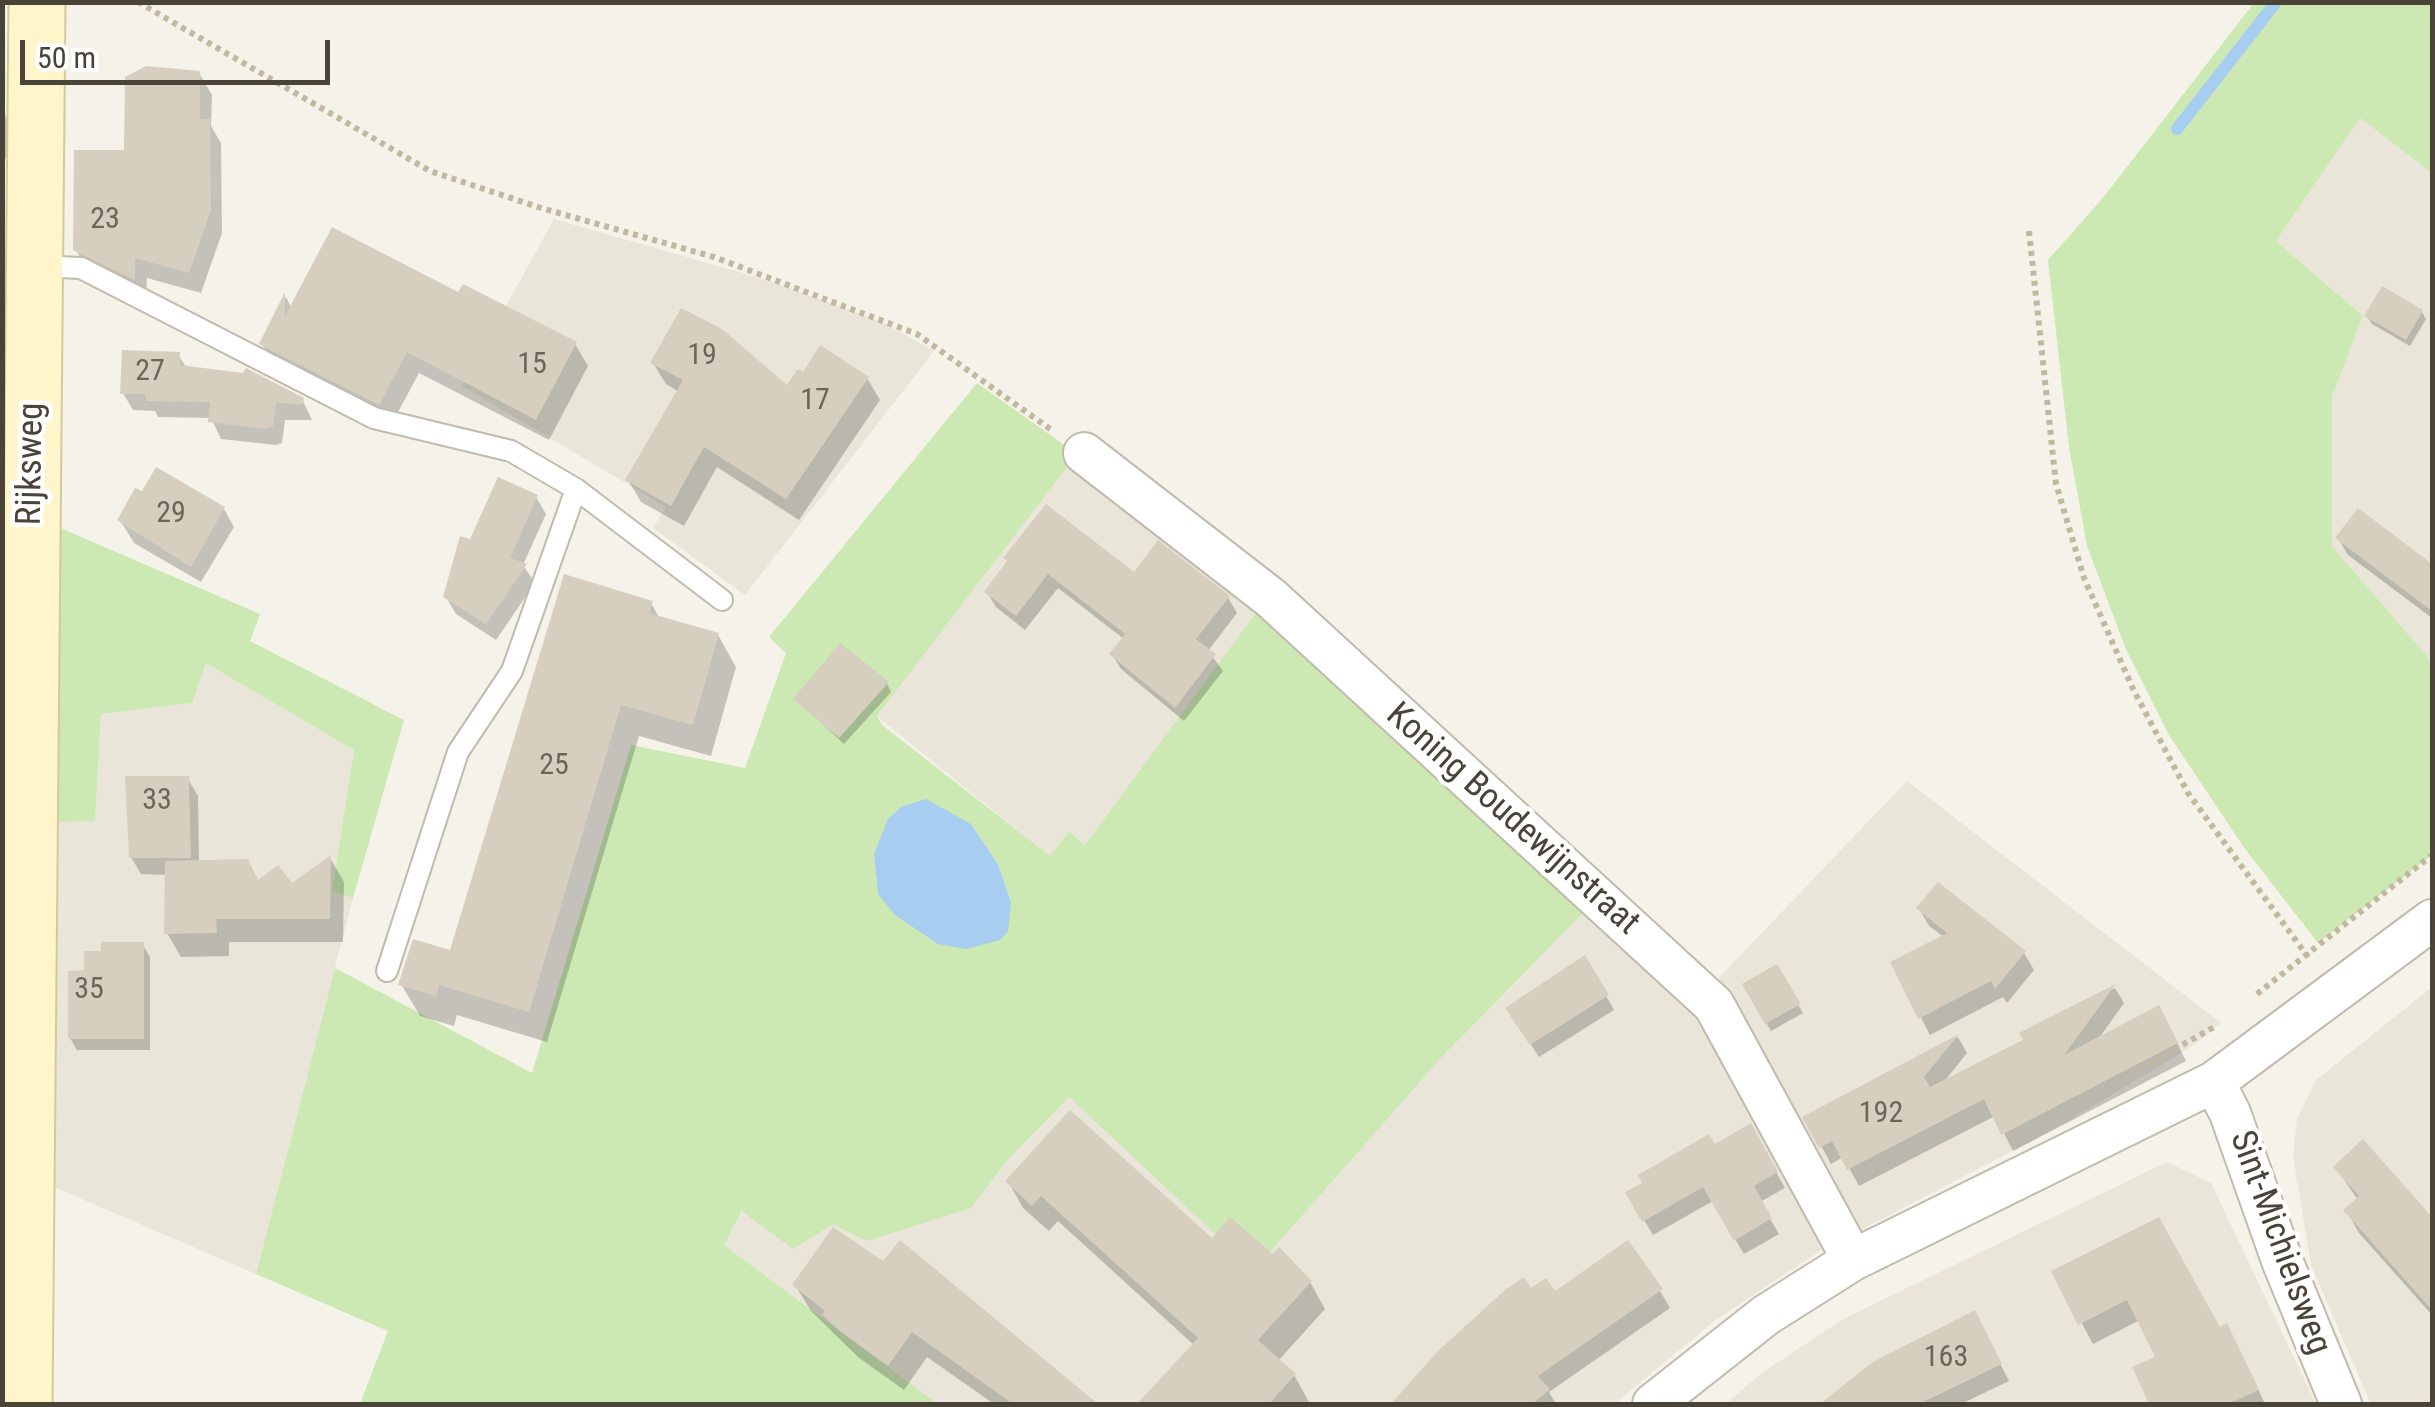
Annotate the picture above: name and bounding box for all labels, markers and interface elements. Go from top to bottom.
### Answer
scale bar [25,20,335,82]
text: 50 m [37,40,96,75]
house number: 23 [90,202,120,238]
house number: 19 [687,338,717,374]
house number: 15 [517,347,547,383]
house number: 27 [135,354,165,390]
house number: 17 [800,383,830,419]
street label: Rijksweg [10,402,54,526]
house number: 29 [156,496,186,532]
street label: Koning Boudewijnstraat [1377,695,1647,945]
house number: 25 [539,748,569,784]
house number: 33 [142,783,172,819]
house number: 35 [74,972,104,1008]
house number: 192 [1859,1096,1903,1132]
street label: Sint-Michielsweg [2219,1126,2339,1360]
house number: 163 [1924,1340,1968,1376]

